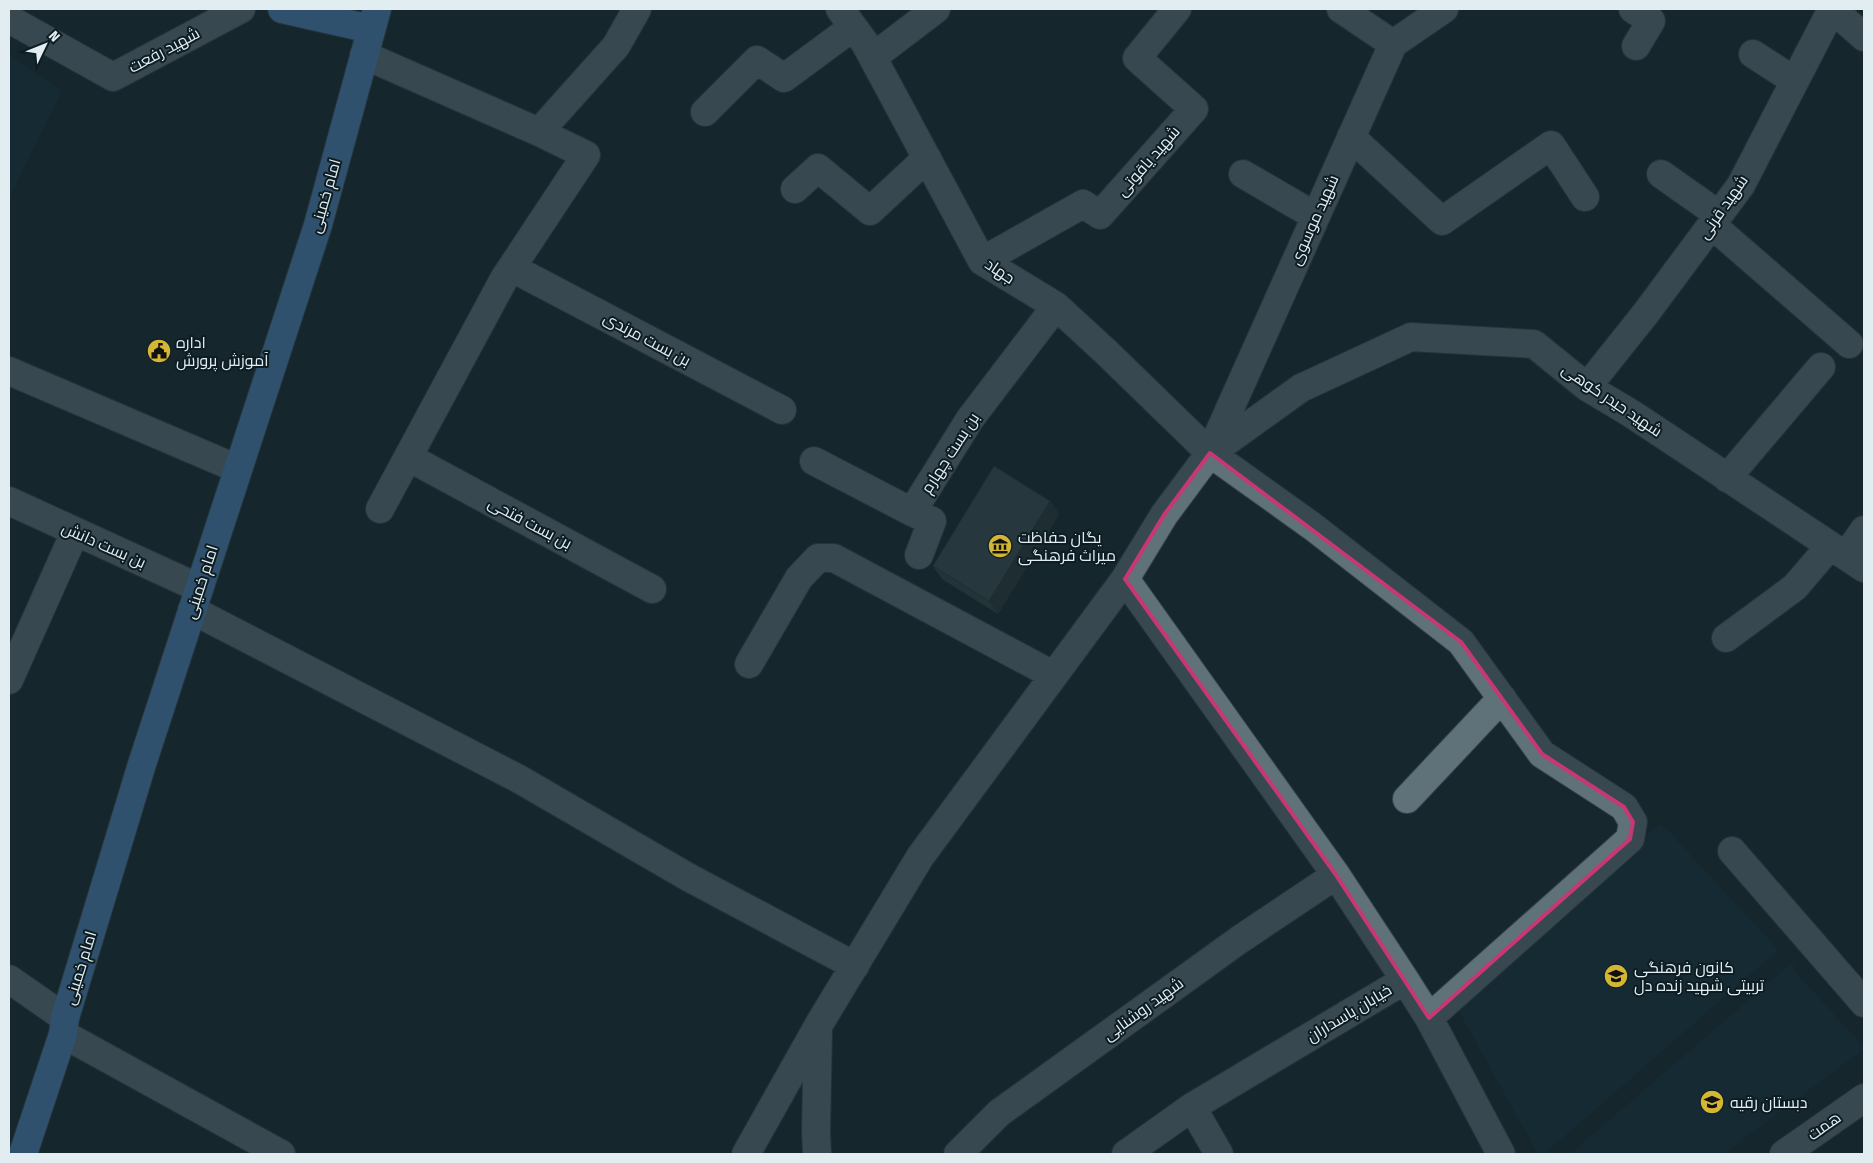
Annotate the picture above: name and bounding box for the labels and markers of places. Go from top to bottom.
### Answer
place label: اداره آموزش پرورش [176,333,269,372]
public building icon: اداره آموزش پرورش [146,338,172,364]
place label: یگان حفاظت میراث فرهنگی [1018,528,1116,566]
museum icon: یگان حفاظت میراث فرهنگی [987,533,1013,559]
place label: کانون فرهنگی تربیتی شهید زنده دل [1634,958,1765,996]
school or university icon: کانون فرهنگی تربیتی شهید زنده دل [1603,963,1629,989]
school or university icon: دبستان رقیه [1699,1089,1725,1115]
place label: دبستان رقیه [1730,1093,1807,1113]

